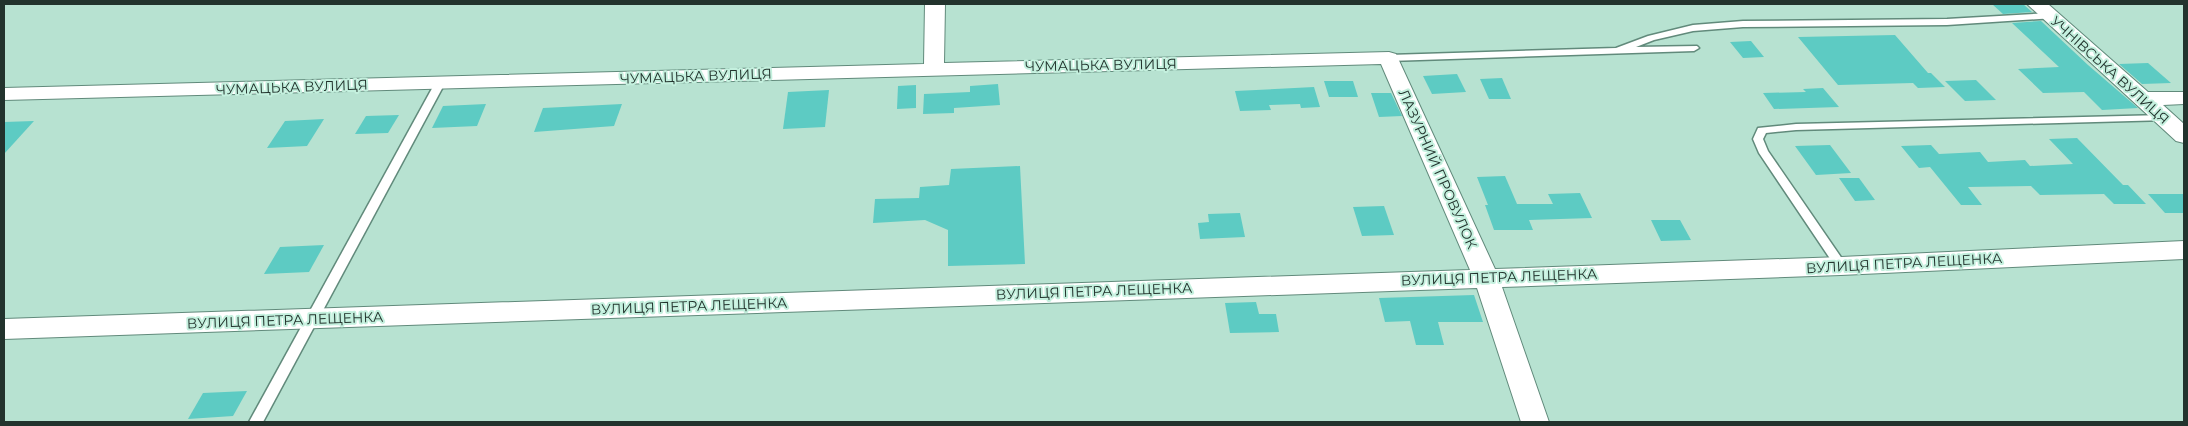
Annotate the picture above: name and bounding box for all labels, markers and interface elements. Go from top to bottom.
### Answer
street label: УЧНІВСЬКА ВУЛИЦЯ [2047,12,2173,128]
street label: ЧУМАЦЬКА ВУЛИЦЯ [1025,55,1177,75]
street label: ЧУМАЦЬКА ВУЛИЦЯ [620,64,772,88]
street label: ЧУМАЦЬКА ВУЛИЦЯ [216,75,368,99]
street label: ЛАЗУРНИЙ ПРОВУЛОК [1395,86,1481,252]
street label: ВУЛИЦЯ ПЕТРА ЛЕЩЕНКА [1805,249,2003,277]
street label: ВУЛИЦЯ ПЕТРА ЛЕЩЕНКА [1401,265,1598,289]
street label: ВУЛИЦЯ ПЕТРА ЛЕЩЕНКА [996,279,1193,303]
street label: ВУЛИЦЯ ПЕТРА ЛЕЩЕНКА [591,294,788,318]
street label: ВУЛИЦЯ ПЕТРА ЛЕЩЕНКА [187,308,384,332]

